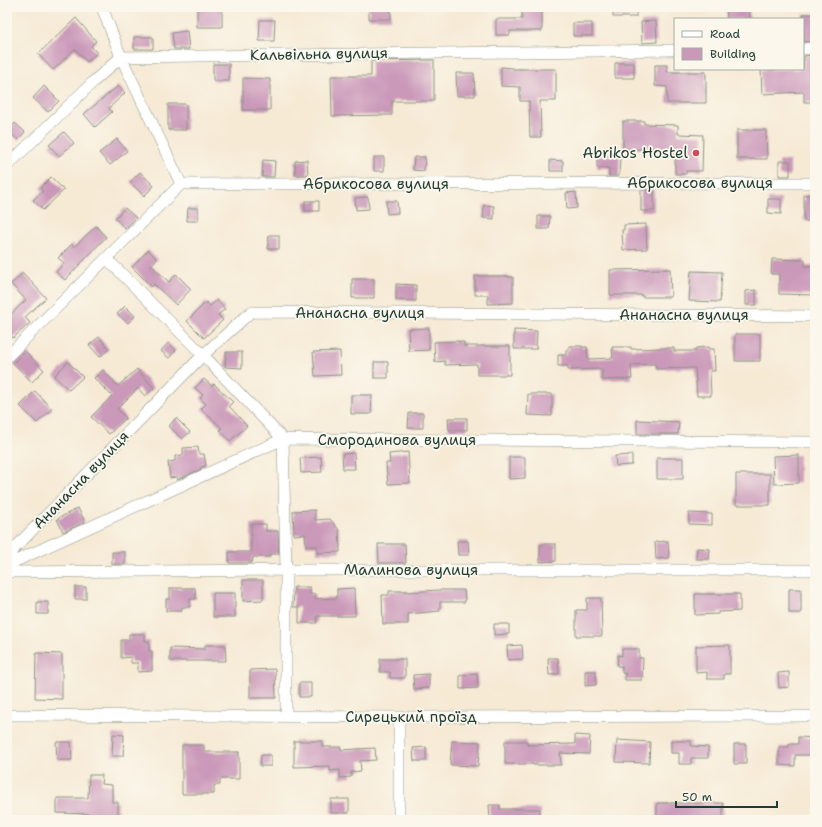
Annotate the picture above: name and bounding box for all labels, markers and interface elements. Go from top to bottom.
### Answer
legend [674,18,804,70]
text: Road [710,26,741,42]
street label: Кальвільна вулиця [250,43,388,65]
text: Building [710,46,756,62]
place label: Abrikos Hostel [583,143,688,163]
marker: Abrikos Hostel [691,148,701,158]
street label: Абрикосова вулиця [627,173,773,193]
street label: Абрикосова вулиця [303,174,449,194]
street label: Ананасна вулиця [295,303,425,323]
street label: Ананасна вулиця [619,305,749,325]
street label: Ананасна вулиця [29,426,133,534]
street label: Смородинова вулиця [318,430,476,450]
street label: Малинова вулиця [344,560,478,580]
street label: Сирецький проїзд [345,707,477,727]
scale bar [676,783,777,809]
text: 50 m [682,789,712,805]

